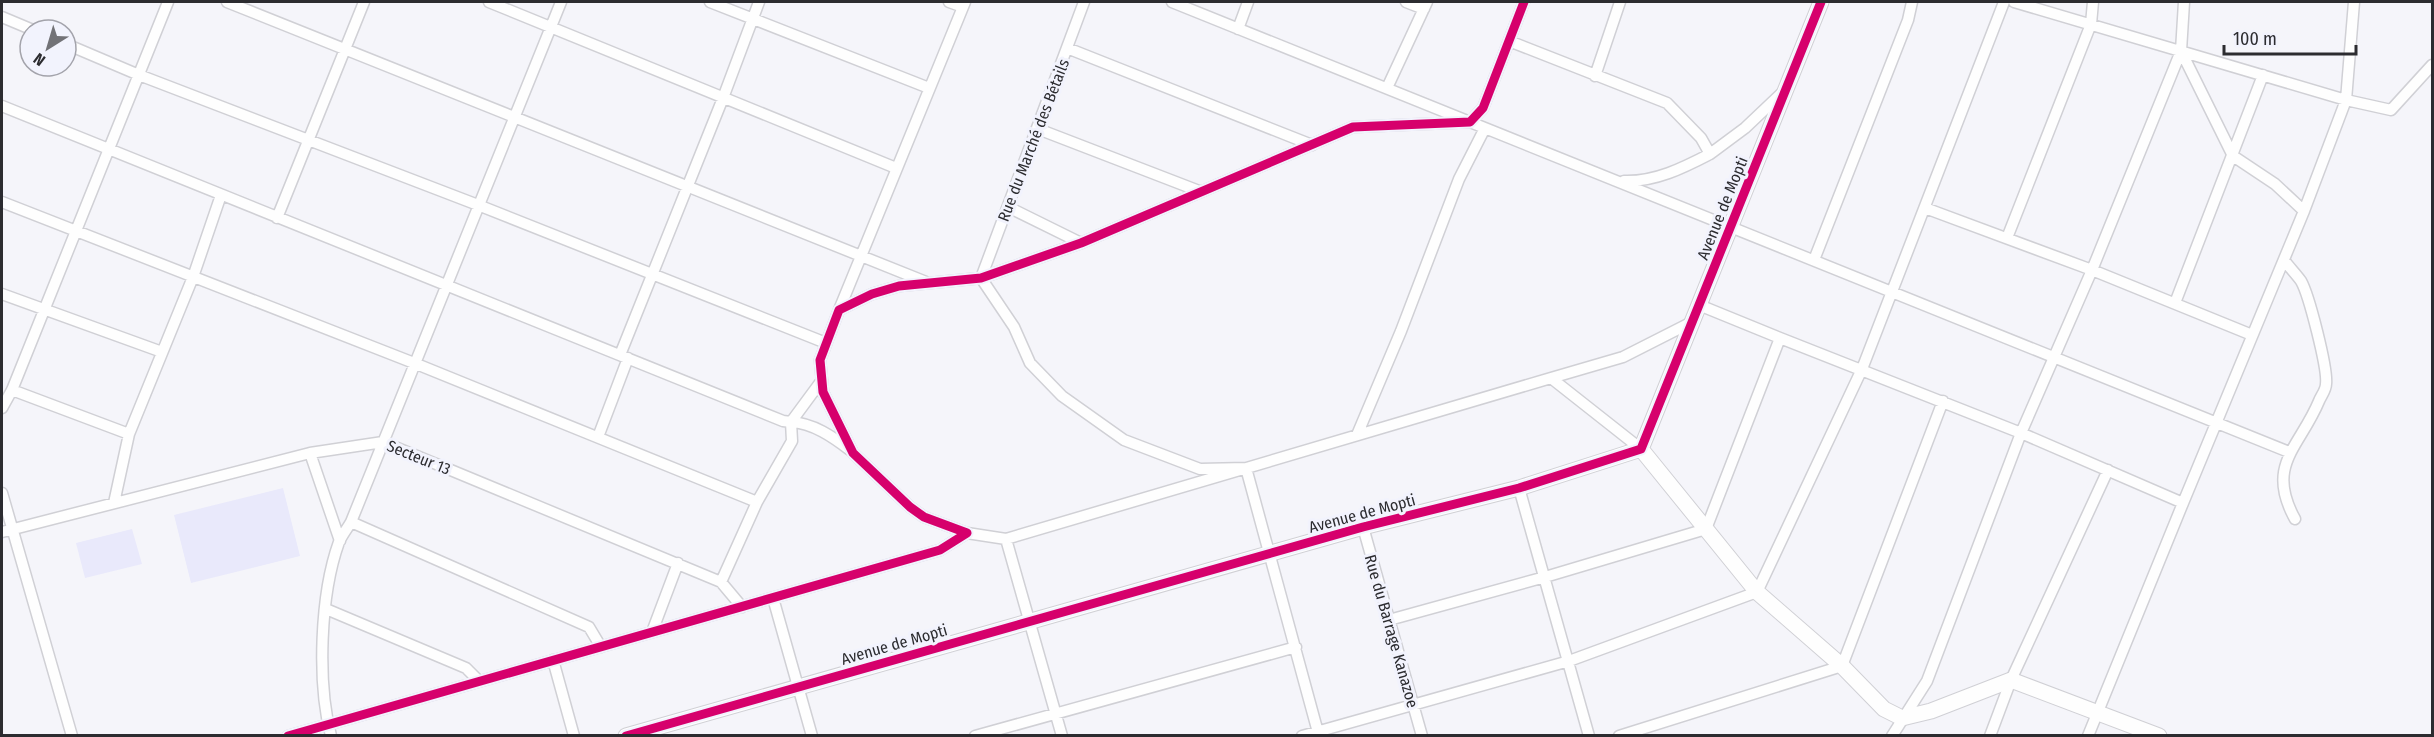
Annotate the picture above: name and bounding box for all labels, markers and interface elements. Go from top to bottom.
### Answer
north arrow [18,18,78,78]
scale bar [2224,18,2356,56]
text: 100 m [2233,28,2277,50]
text: N [30,49,49,70]
street label: Rue du Marché des Bétails [994,56,1073,224]
street label: Avenue de Mopti [1693,154,1752,263]
street label: Secteur 13 [384,436,453,479]
street label: Avenue de Mopti [1307,490,1418,537]
street label: Rue du Barrage Kanazoe [1361,552,1422,710]
street label: Avenue de Mopti [839,620,949,669]

